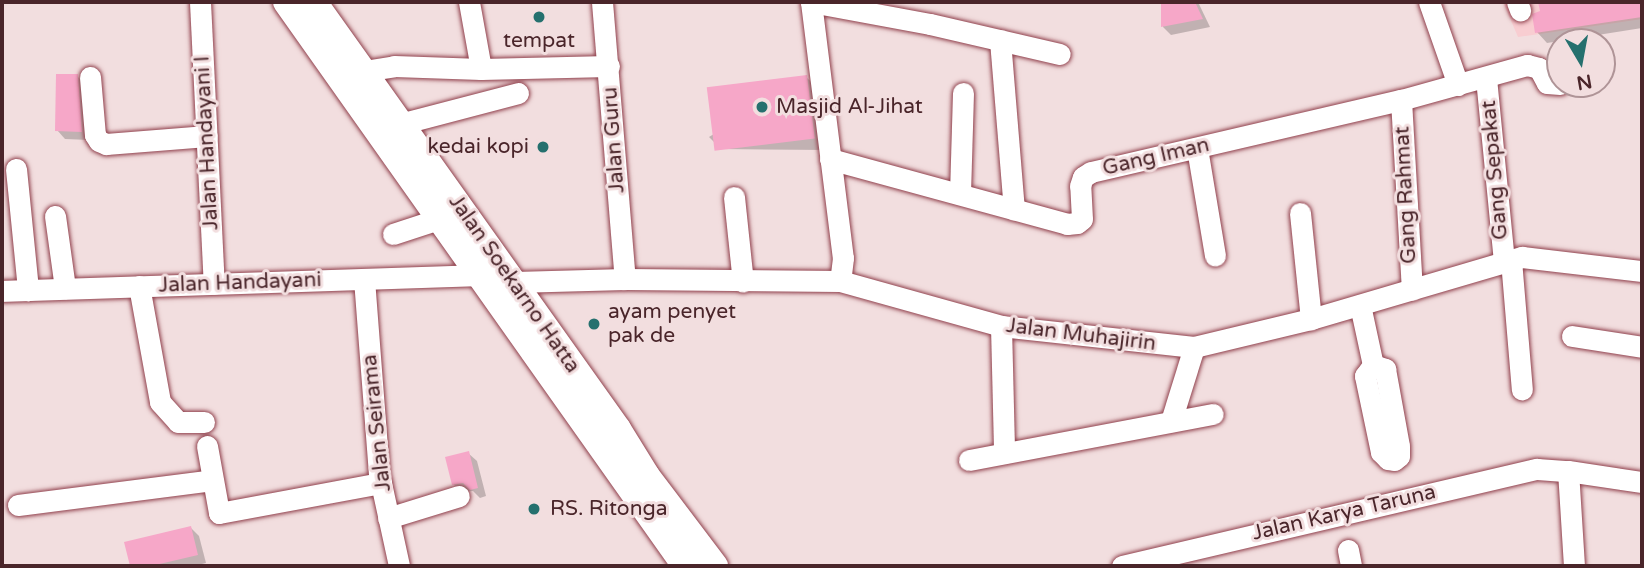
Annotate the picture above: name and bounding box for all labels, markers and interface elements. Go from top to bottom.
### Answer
marker: tempat [531,9,547,25]
place label: tempat [503,28,575,54]
north arrow [1546,28,1616,98]
street label: Jalan Handayani I [190,55,224,231]
text: N [1575,70,1594,94]
street label: Jalan Guru [598,86,630,194]
place label: Masjid Al-Jihat [776,94,923,120]
marker: Masjid Al-Jihat [754,99,770,115]
street label: Gang Sepakat [1476,99,1514,241]
street label: Gang Rahmat [1390,126,1422,264]
street label: Gang Iman [1100,132,1212,182]
place label: kedai kopi [428,134,529,160]
marker: kedai kopi [535,139,551,155]
street label: Jalan Soekarno Hatta [443,190,585,378]
street label: Jalan Handayani [158,268,322,298]
place label: ayam penyet pak de [608,299,736,349]
street label: Jalan Muhajirin [1005,313,1157,357]
marker: ayam penyet pak de [586,316,602,332]
street label: Jalan Seirama [357,353,397,493]
street label: Jalan Karya Taruna [1250,480,1438,546]
place label: RS. Ritonga [550,496,667,522]
marker: RS. Ritonga [524,499,544,519]

